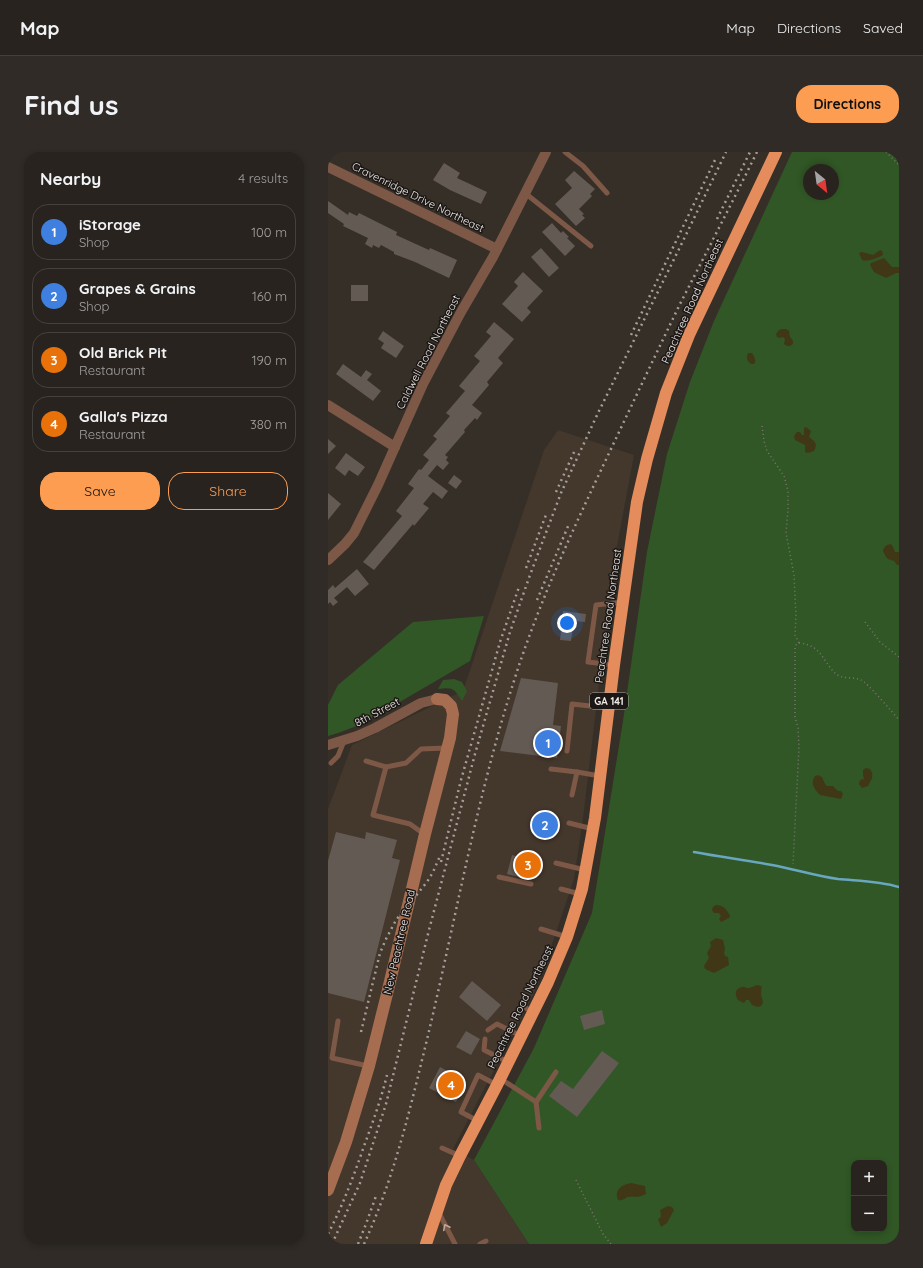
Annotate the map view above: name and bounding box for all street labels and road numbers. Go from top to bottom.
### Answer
street label: Cravenridge Drive Northeast [350,159,487,235]
street label: Peachtree Road Northeast [658,236,726,366]
street label: Caldwell Road Northeast [393,292,463,412]
street label: Peachtree Road Northeast [592,548,624,684]
road number: GA 141 [590,693,628,709]
street label: 8th Street [352,694,402,730]
street label: New Peachtree Road [380,888,418,996]
street label: Peachtree Road Northeast [484,943,556,1071]

